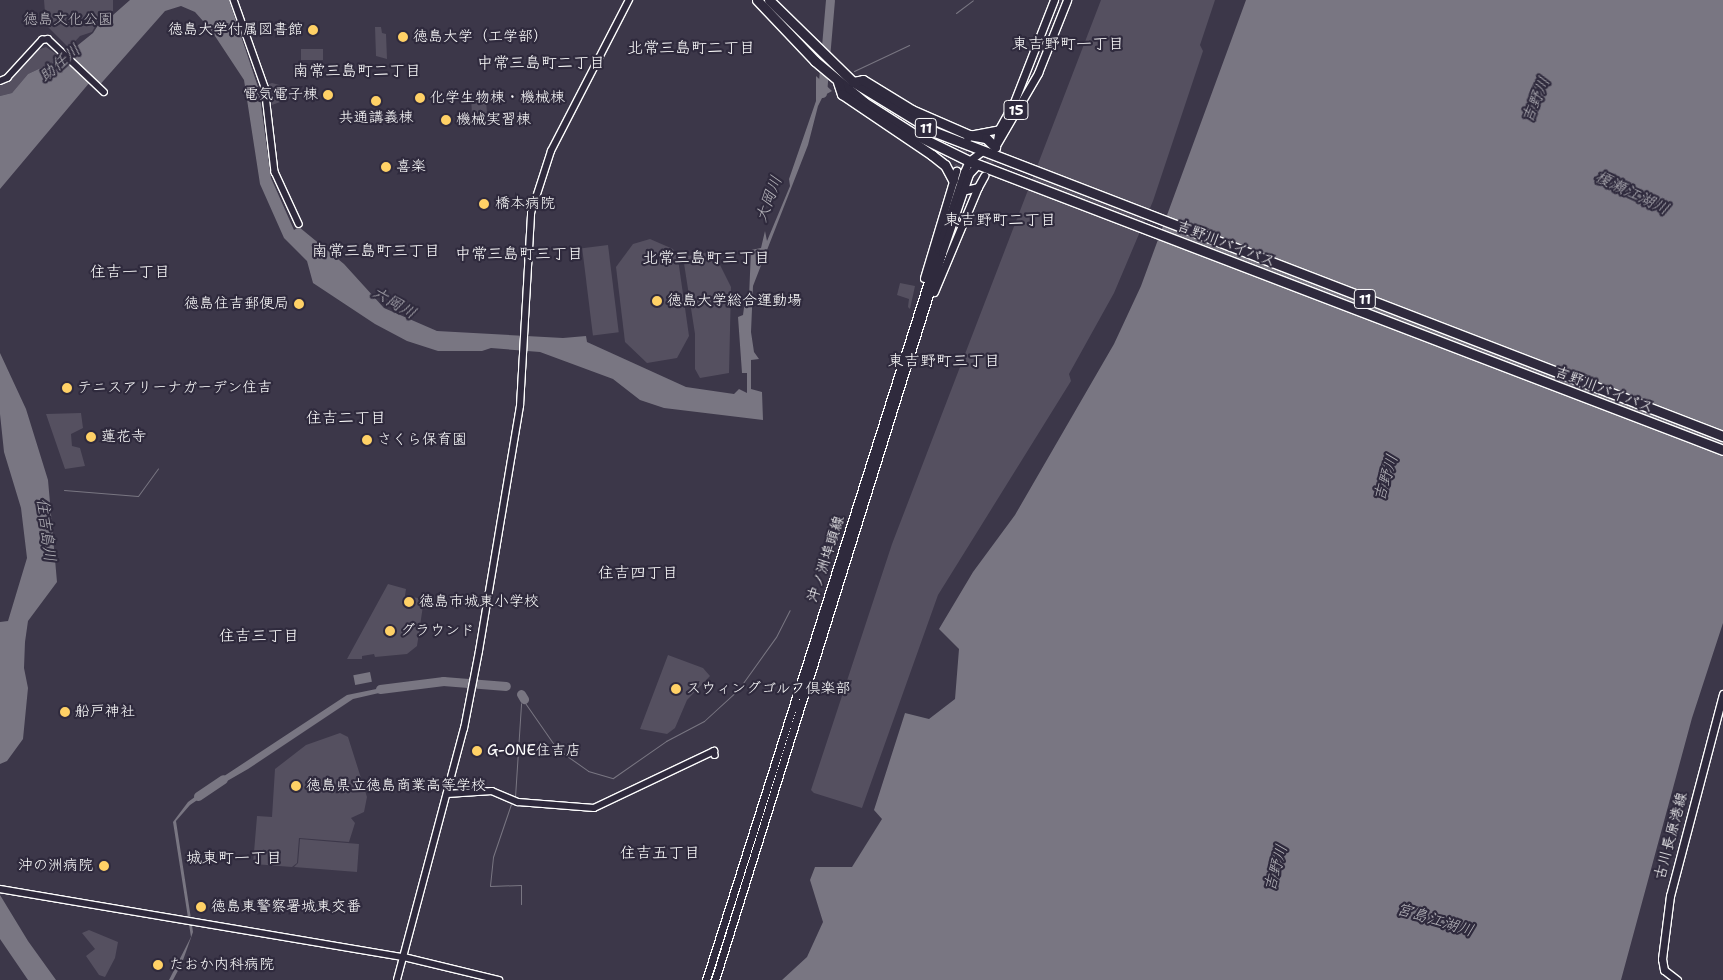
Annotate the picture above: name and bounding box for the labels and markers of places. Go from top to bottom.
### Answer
place label: 徳島大学付属図書館 [168,21,303,39]
marker: 徳島大学付属図書館 [307,24,319,36]
place label: 徳島大学（工学部） [413,28,548,46]
marker: 徳島大学（工学部） [397,31,409,43]
place label: 電気電子棟 [243,86,318,104]
marker: 電気電子棟 [322,89,334,101]
place label: 化学生物棟・機械棟 [430,89,565,107]
marker: 化学生物棟・機械棟 [414,92,426,104]
marker: 共通講義棟 [370,95,382,107]
place label: 共通講義棟 [339,109,413,127]
place label: 機械実習棟 [456,111,531,129]
marker: 機械実習棟 [440,114,452,126]
place label: 喜楽 [396,158,426,176]
marker: 喜楽 [380,161,392,173]
place label: 橋本病院 [495,195,555,213]
marker: 橋本病院 [477,197,491,211]
place label: 徳島大学総合運動場 [667,292,802,310]
place label: 徳島住吉郵便局 [184,295,289,313]
marker: 徳島大学総合運動場 [651,295,663,307]
marker: 徳島住吉郵便局 [293,298,305,310]
place label: テニスアリーナガーデン住吉 [77,379,272,397]
marker: テニスアリーナガーデン住吉 [61,382,73,394]
place label: 蓮花寺 [101,428,146,446]
marker: 蓮花寺 [85,431,97,443]
place label: さくら保育園 [377,431,467,449]
marker: さくら保育園 [361,434,373,446]
place label: 徳島市城東小学校 [419,593,539,611]
marker: 徳島市城東小学校 [403,596,415,608]
place label: グラウンド [400,622,475,640]
marker: グラウンド [384,625,396,637]
place label: スウィングゴルフ倶楽部 [686,680,851,698]
marker: スウィングゴルフ倶楽部 [670,683,682,695]
place label: 船戸神社 [75,703,135,721]
marker: 船戸神社 [59,706,71,718]
place label: G-ONE住吉店 [487,742,581,760]
marker: G-ONE住吉店 [471,745,483,757]
place label: 徳島県立徳島商業高等学校 [306,777,486,795]
marker: 徳島県立徳島商業高等学校 [290,780,302,792]
place label: 沖の洲病院 [18,857,93,875]
marker: 沖の洲病院 [97,859,111,873]
place label: 徳島東警察署城東交番 [211,898,361,916]
marker: 徳島東警察署城東交番 [195,901,207,913]
place label: たおか内科病院 [169,956,274,974]
marker: たおか内科病院 [151,958,165,972]

